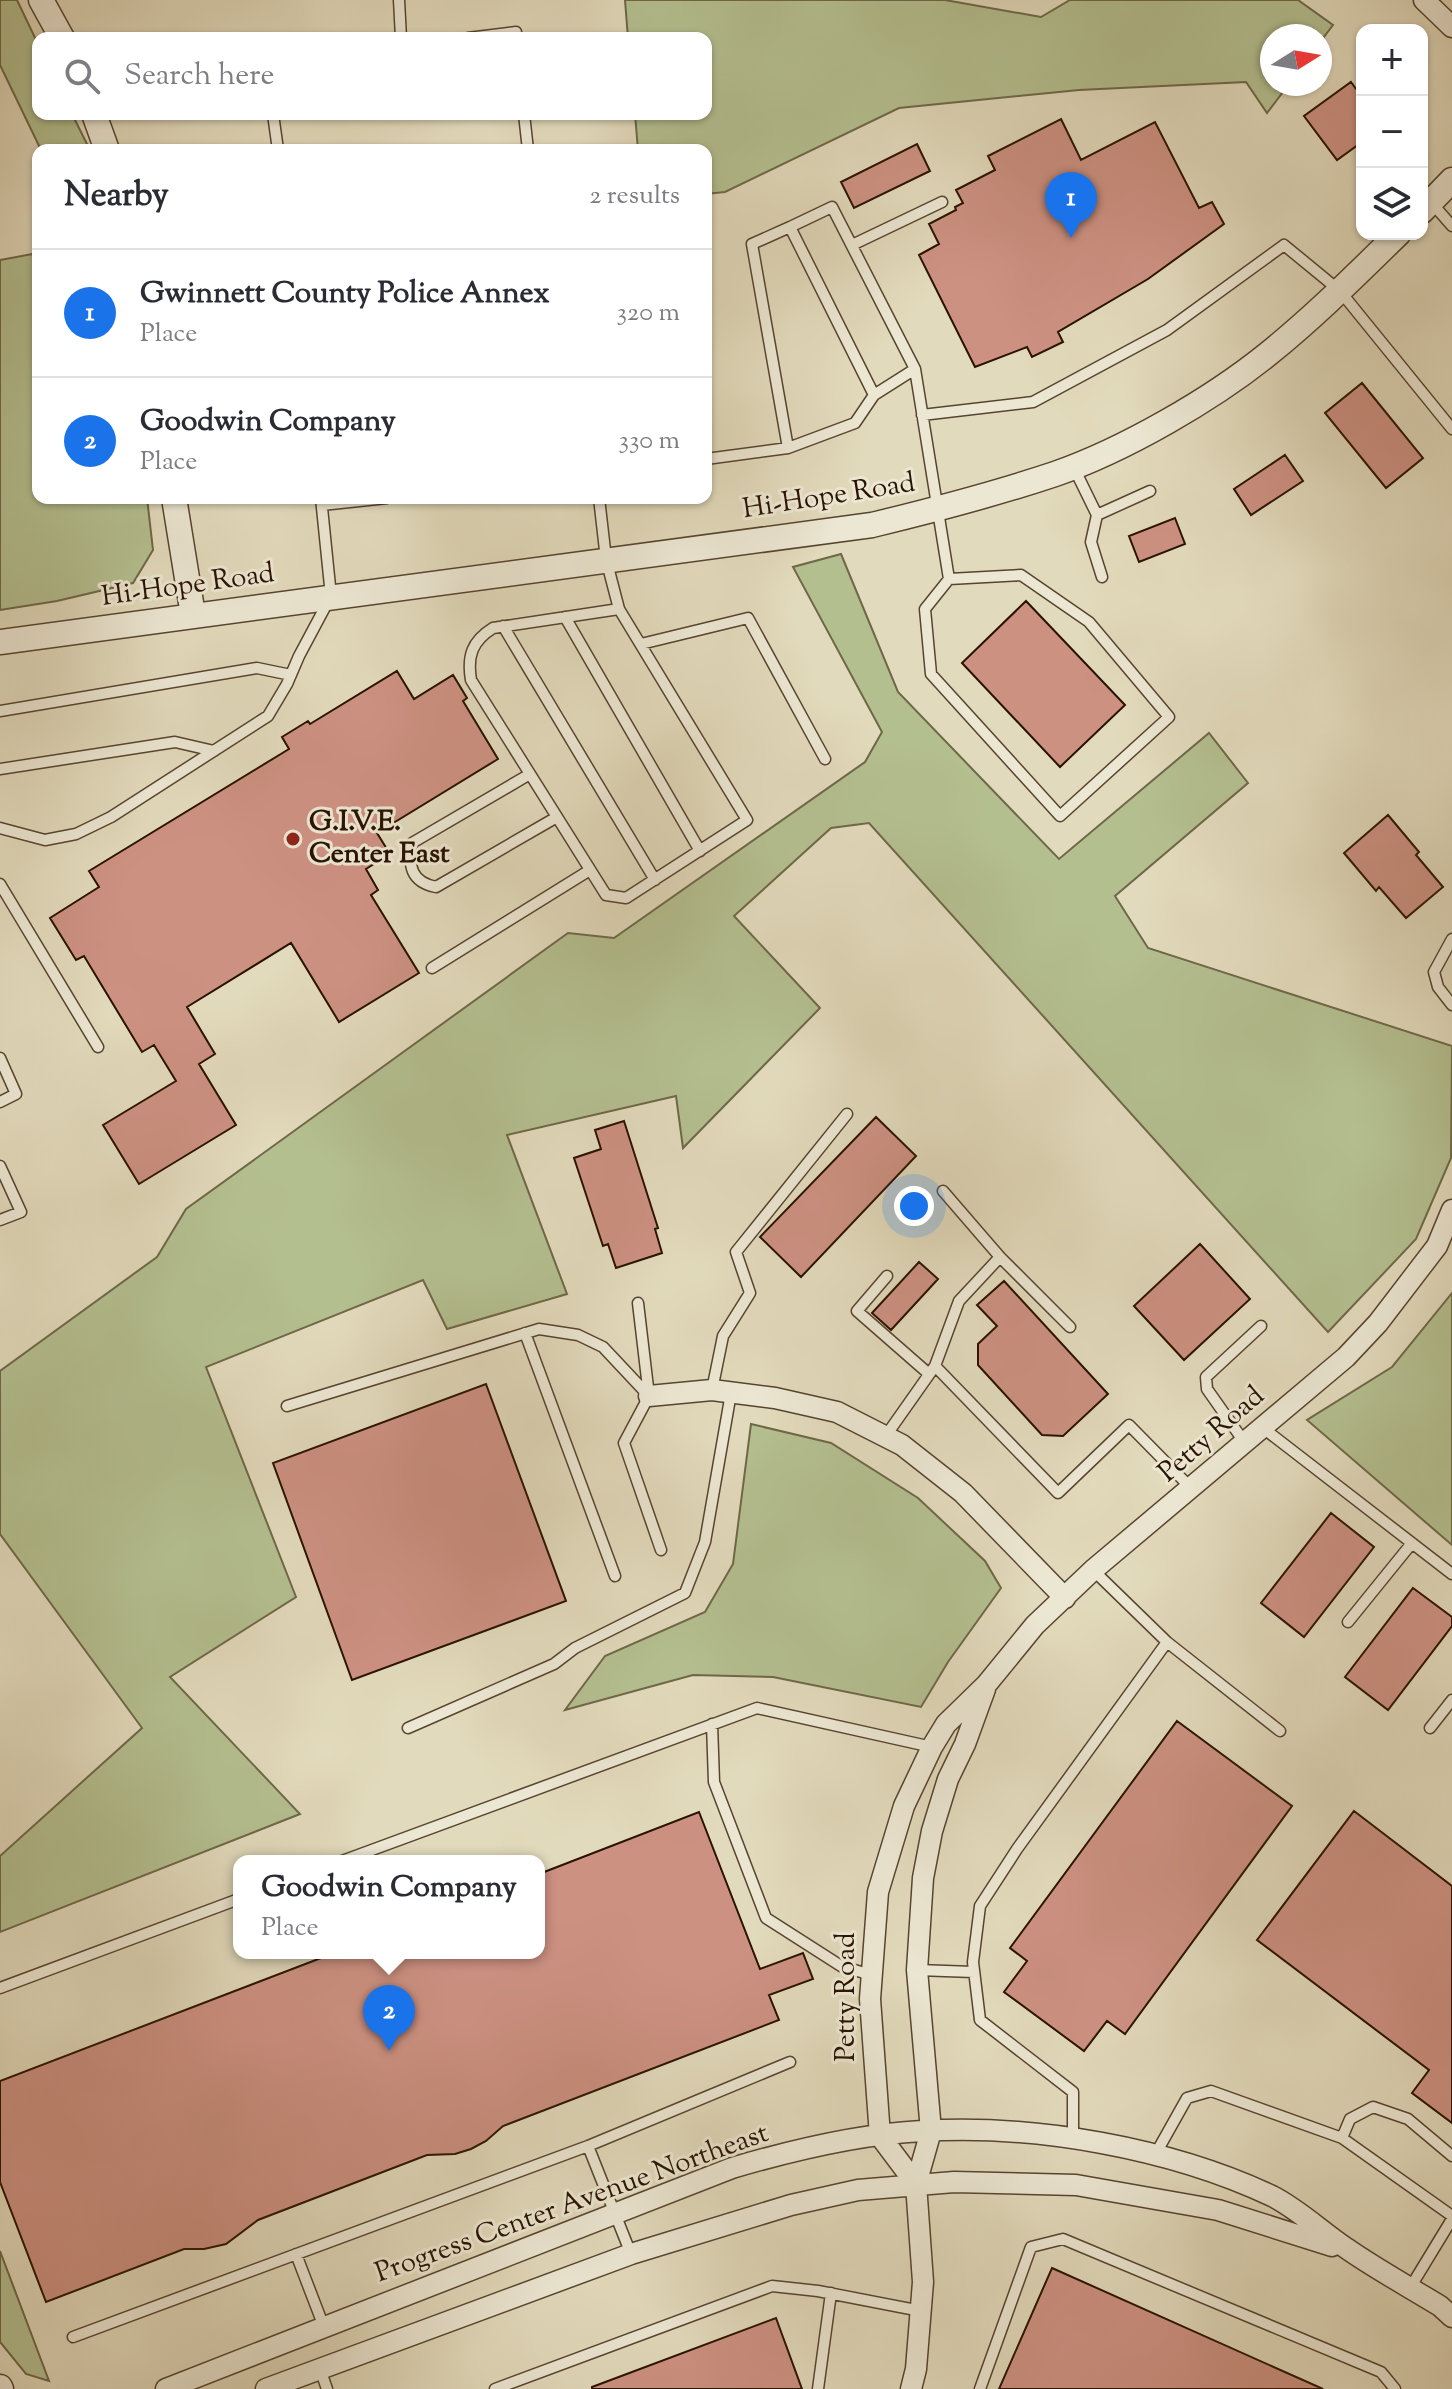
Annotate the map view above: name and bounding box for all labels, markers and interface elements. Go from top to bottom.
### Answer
north arrow [1260,24,1332,96]
map controls [1356,24,1428,240]
button: + [1356,24,1428,96]
search box [32,32,712,120]
icon: search [60,54,104,98]
text: Search here [124,55,274,98]
button: − [1356,96,1428,168]
button: layers [1356,168,1428,240]
text: Nearby [64,172,169,221]
pin: 1 [1045,172,1097,238]
text: 2 results [589,178,680,215]
text: Gwinnett County Police Annex [140,273,550,316]
text: 1 [86,295,94,332]
text: 320 m [617,295,680,332]
text: Place [140,316,197,353]
text: Goodwin Company [140,401,396,444]
text: 2 [84,423,96,460]
text: 330 m [618,423,680,460]
text: Place [140,444,197,481]
street label: Hi-Hope Road [740,464,918,530]
street label: Hi-Hope Road [99,554,277,618]
place label: G.I.V.E. Center East [309,803,450,875]
marker: G.I.V.E. Center East [284,830,302,848]
your location [894,1186,934,1226]
street label: Petty Road [1150,1377,1274,1493]
popup [233,1855,545,1959]
text: Goodwin Company [261,1867,517,1910]
text: Place [261,1910,319,1947]
street label: Petty Road [827,1932,867,2062]
pin: 2 [363,1985,415,2051]
street label: Progress Center Avenue Northeast [370,2114,775,2294]

